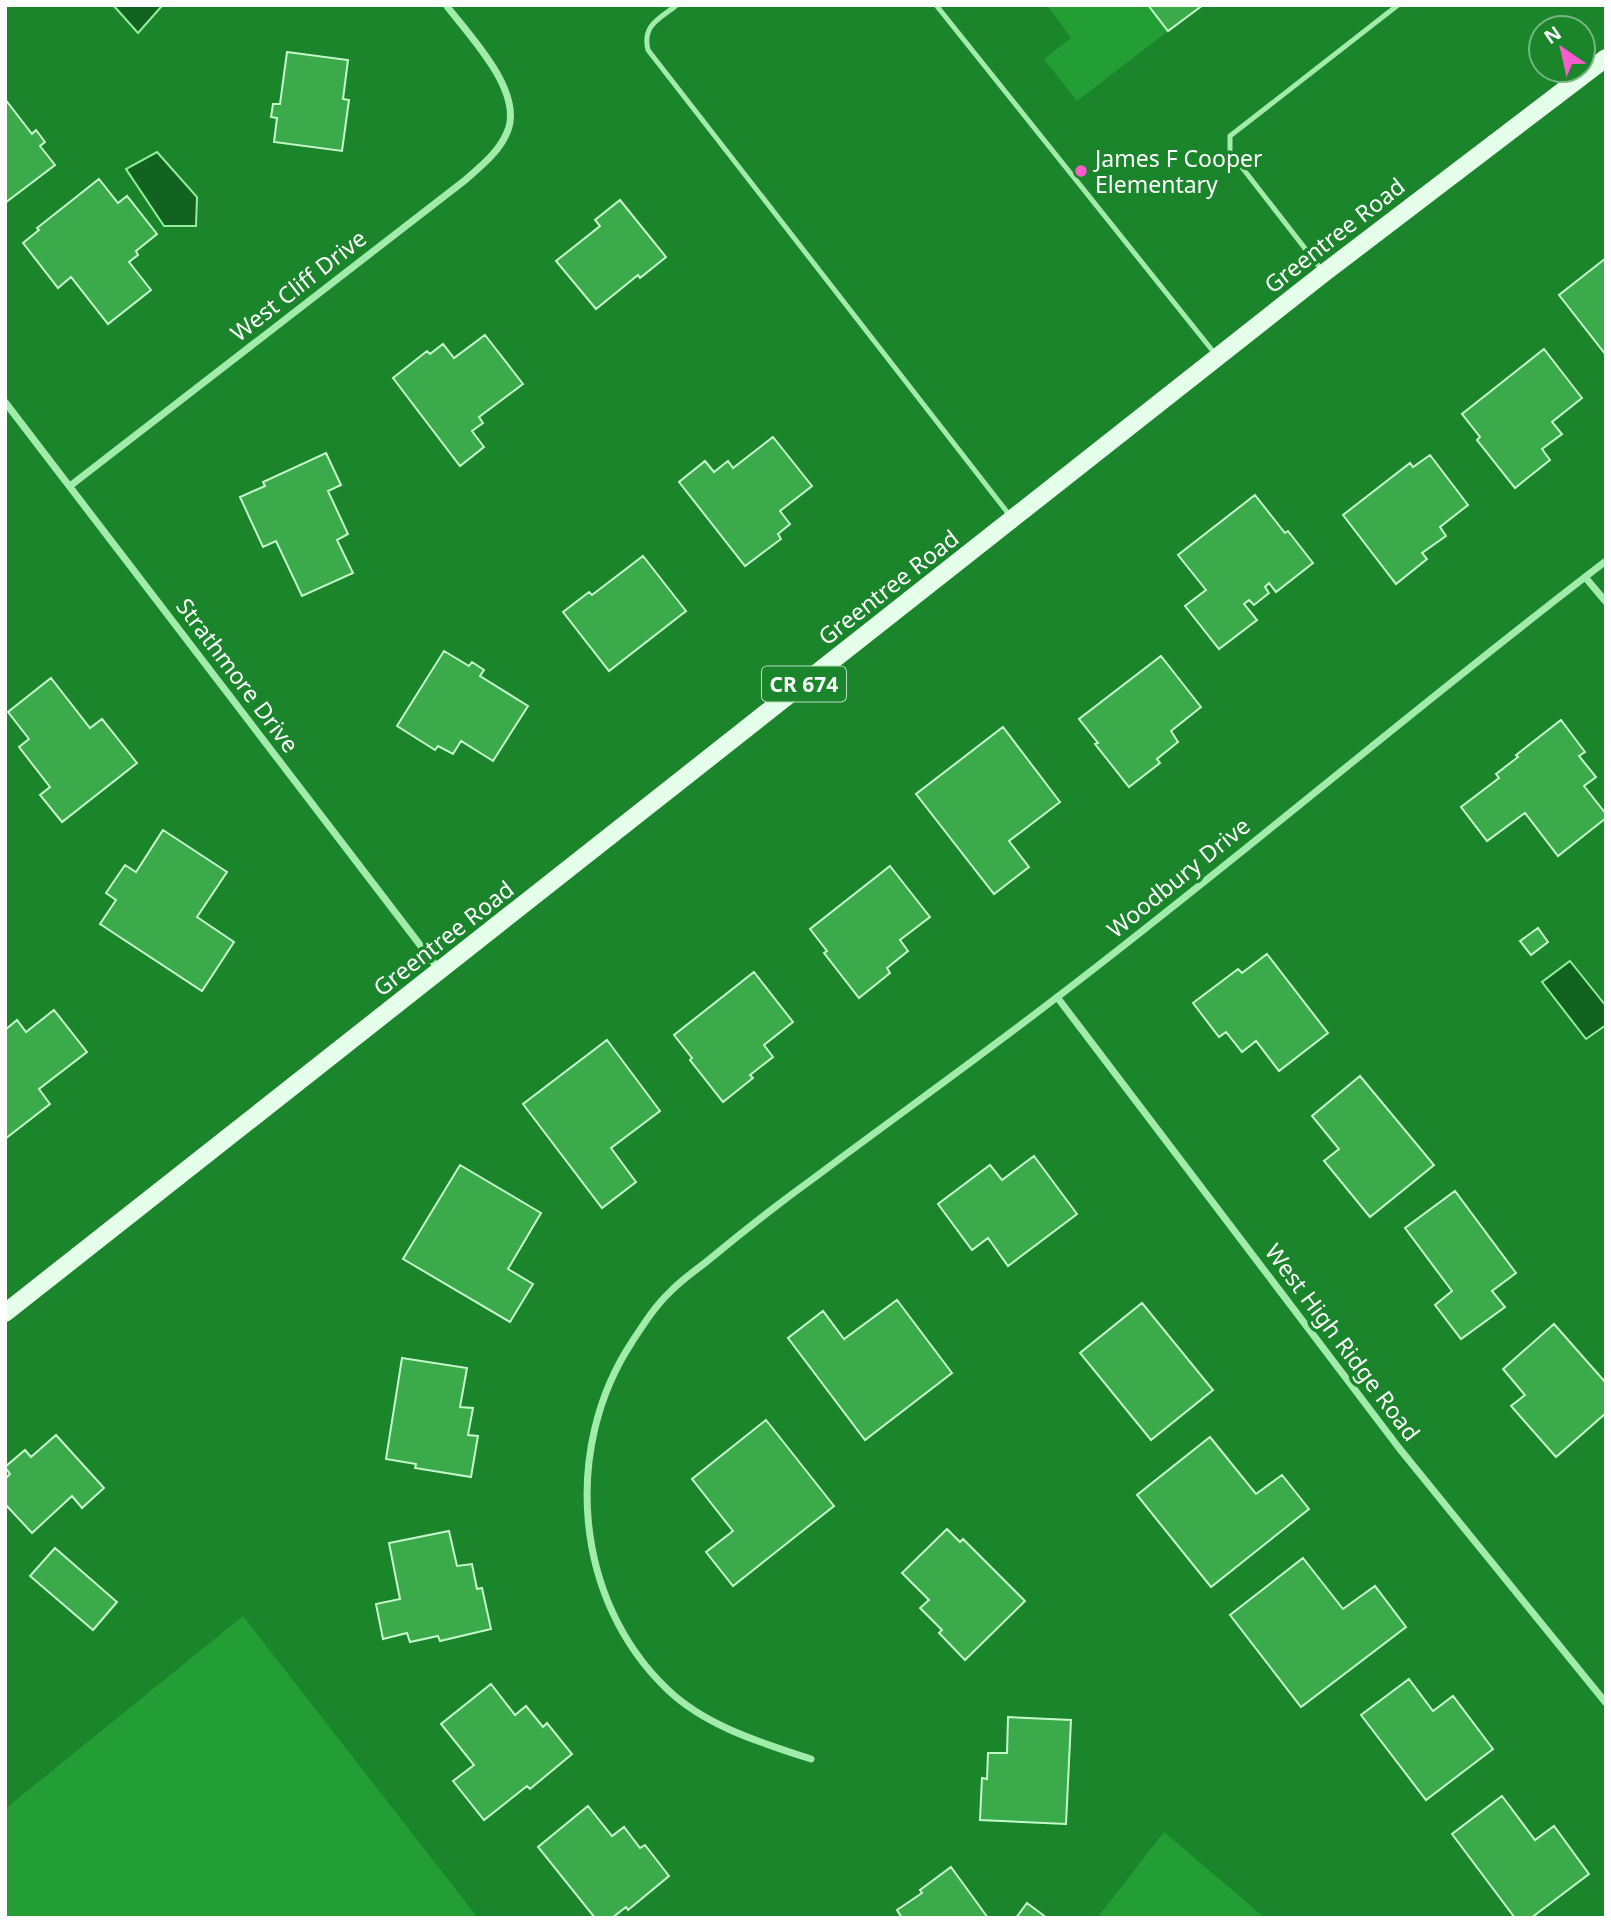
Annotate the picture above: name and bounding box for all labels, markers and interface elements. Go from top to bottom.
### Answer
north arrow [1527,14,1597,84]
text: N [1539,20,1566,50]
place label: James F Cooper Elementary [1093,142,1263,200]
marker: James F Cooper Elementary [1073,163,1089,179]
street label: Greentree Road [1257,170,1411,300]
street label: West Cliff Drive [223,222,373,348]
street label: Greentree Road [811,522,965,652]
street label: Strathmore Drive [169,591,307,759]
road number: CR 674 [762,666,846,702]
street label: Woodbury Drive [1100,809,1256,945]
street label: Greentree Road [366,873,520,1003]
street label: West High Ridge Road [1258,1237,1428,1447]

